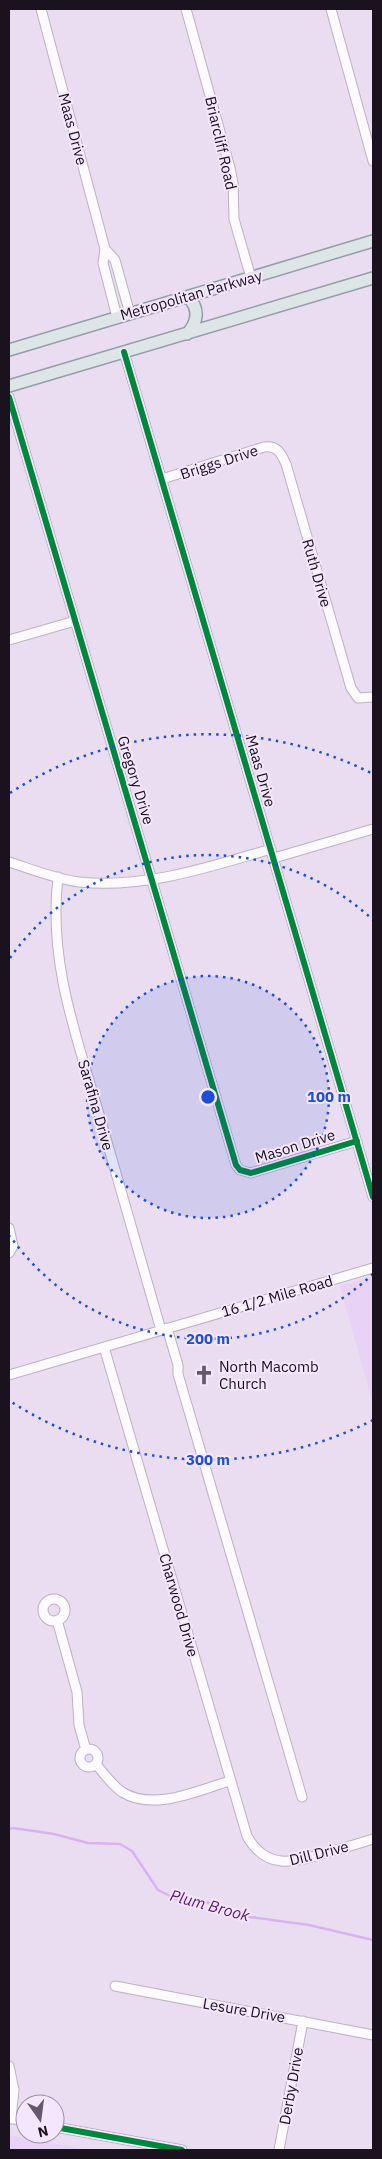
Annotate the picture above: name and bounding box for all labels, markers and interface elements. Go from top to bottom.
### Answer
street label: Maas Drive [54,91,92,167]
street label: Briarcliff Road [201,94,241,192]
street label: Metropolitan Parkway [118,265,265,324]
street label: Briggs Drive [178,441,260,483]
street label: Ruth Drive [298,537,336,609]
street label: Gregory Drive [113,733,159,827]
street label: Maas Drive [242,733,280,809]
street label: Sarafina Drive [74,1057,118,1153]
text: 100 m [307,1087,351,1106]
centre of rings [199,1088,217,1106]
street label: Mason Drive [253,1125,337,1167]
street label: 16 1/2 Mile Road [219,1271,335,1321]
text: 200 m [186,1329,230,1348]
place label: North Macomb Church [219,1357,319,1393]
church icon: North Macomb Church [193,1364,215,1386]
text: 300 m [186,1450,230,1469]
street label: Charwood Drive [155,1551,203,1659]
street label: Dill Drive [287,1836,351,1870]
water label: Plum Brook [168,1885,253,1925]
street label: Lesure Drive [201,1993,287,2027]
street label: Derby Drive [275,2046,307,2126]
north arrow [15,2094,65,2144]
text: N [36,2122,50,2142]

